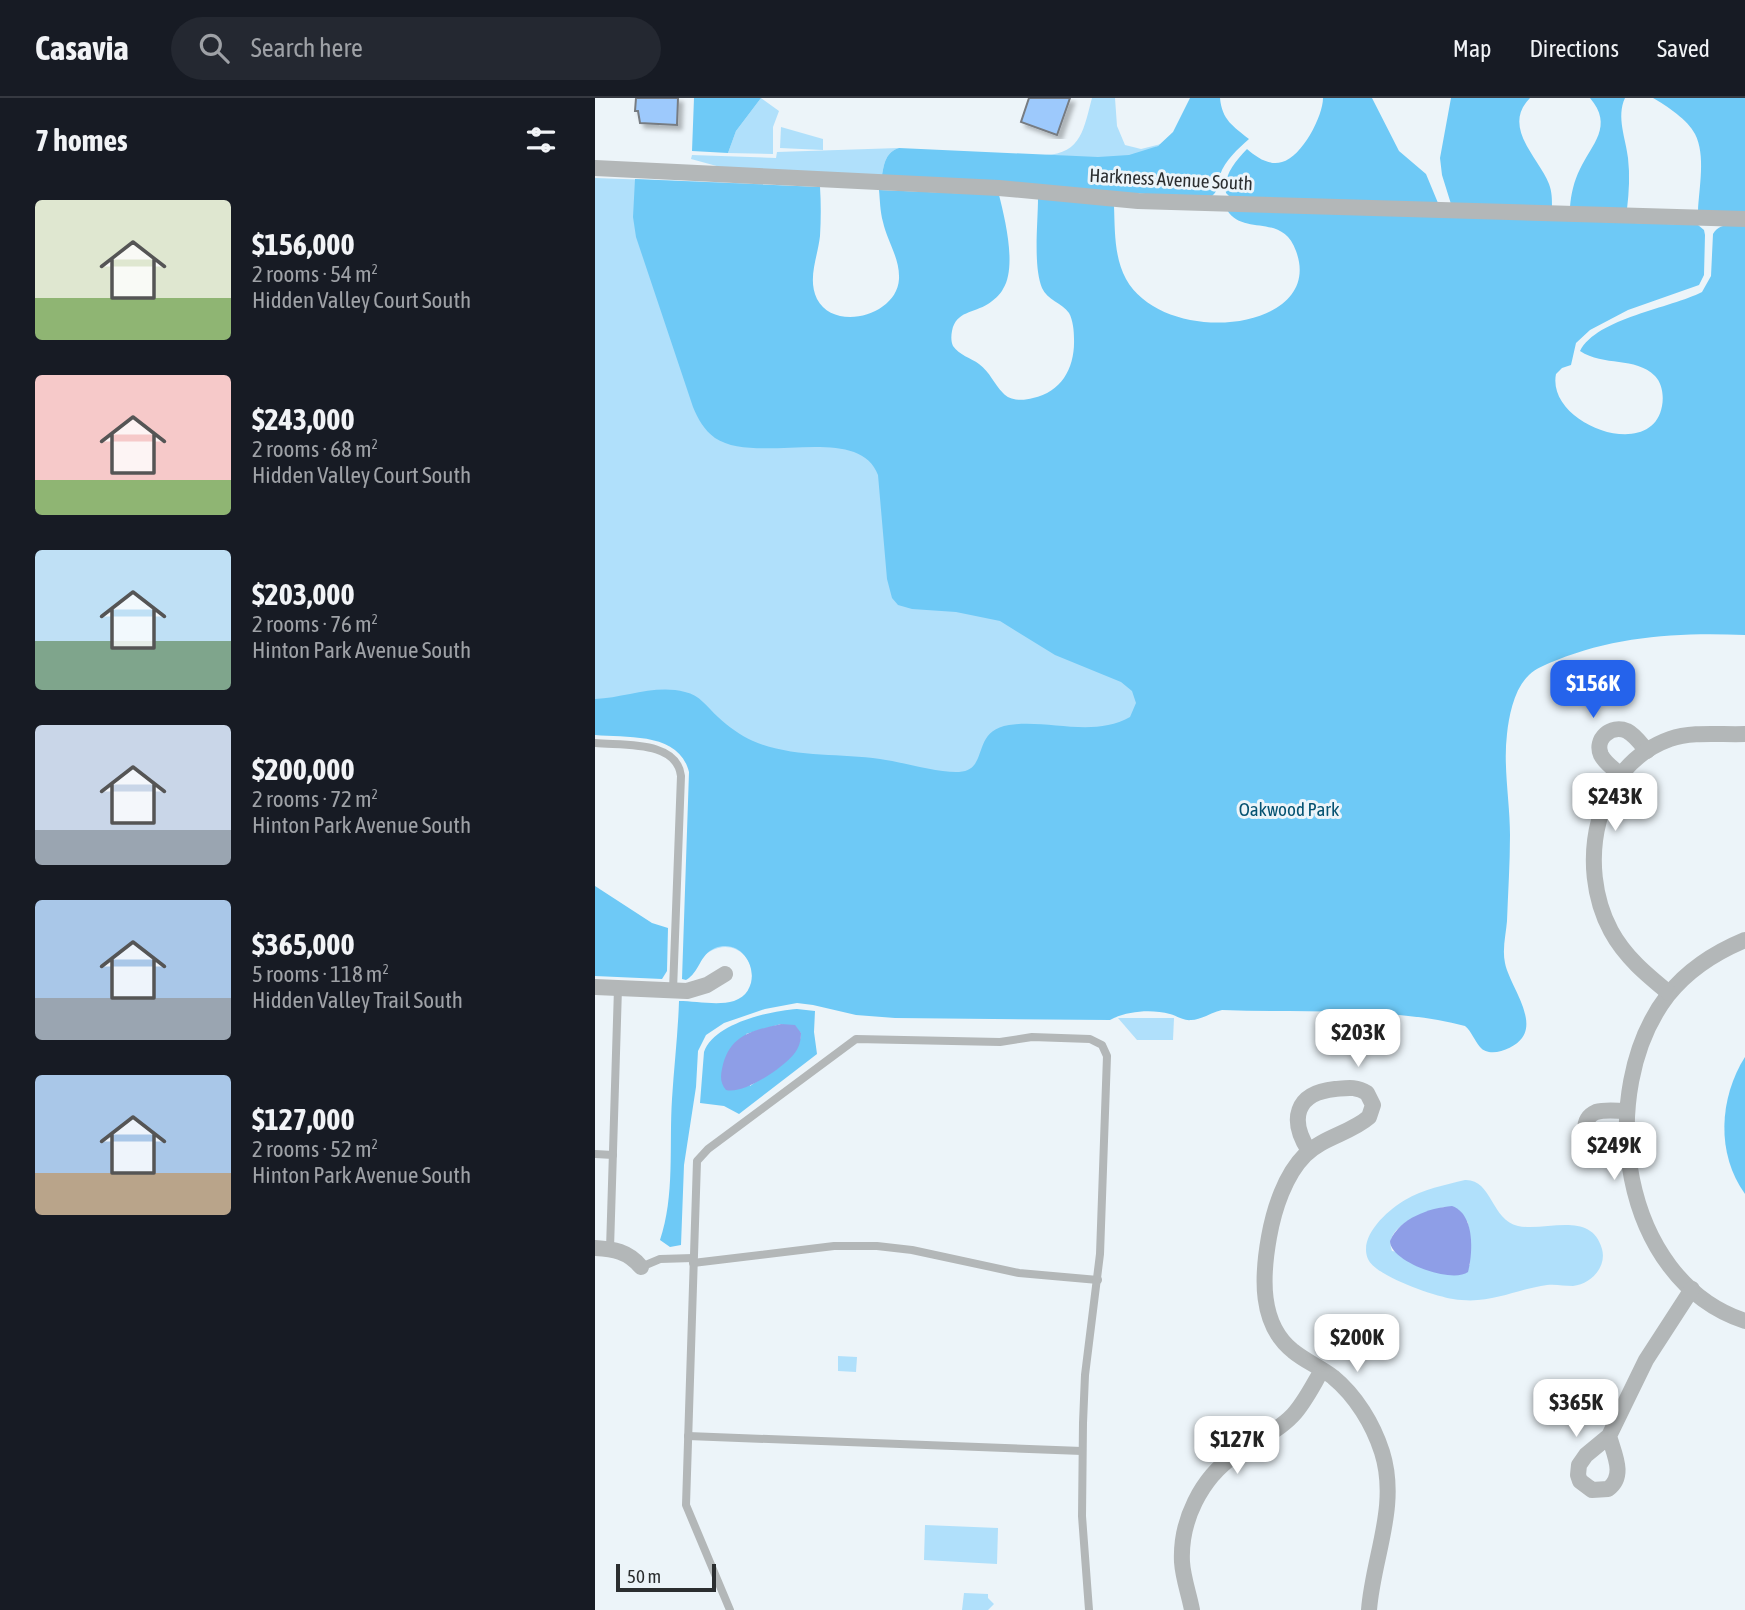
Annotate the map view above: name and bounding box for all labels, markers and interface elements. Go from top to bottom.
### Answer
search box [171,17,661,80]
text: Casavia [35,29,129,67]
icon: search [195,29,233,67]
text: Search here [251,33,363,63]
text: Map [1453,35,1491,62]
text: Directions [1529,35,1619,62]
text: Saved [1657,35,1710,62]
icon: filters [522,121,560,159]
text: 7 homes [35,123,128,157]
street label: Harkness Avenue South [1089,164,1253,194]
text: $156,000 [252,227,355,261]
icon: home [91,228,175,312]
text: 2 rooms · 54 m² [252,261,378,287]
text: Hidden Valley Court South [252,287,471,313]
text: $243,000 [252,402,355,436]
icon: home [91,403,175,487]
text: 2 rooms · 68 m² [252,436,378,462]
text: Hidden Valley Court South [252,462,471,488]
text: $203,000 [252,577,355,611]
icon: home [91,578,175,662]
text: 2 rooms · 76 m² [252,611,378,637]
text: Hinton Park Avenue South [252,637,471,663]
pin: $156K [1544,660,1642,720]
text: $156K [1566,670,1620,696]
text: $200,000 [252,752,355,786]
icon: home [91,753,175,837]
pin: $243K [1566,774,1664,833]
text: $243K [1588,783,1642,809]
text: 2 rooms · 72 m² [252,786,378,812]
park label: Oakwood Park [1239,798,1340,820]
text: Hinton Park Avenue South [252,812,471,838]
text: $365,000 [252,927,355,961]
icon: home [91,928,175,1012]
text: 5 rooms · 118 m² [252,961,389,987]
text: Hidden Valley Trail South [252,987,463,1013]
pin: $203K [1309,1010,1407,1069]
text: $203K [1331,1019,1385,1045]
text: $127,000 [252,1102,355,1136]
icon: home [91,1103,175,1187]
pin: $249K [1565,1122,1663,1182]
text: $249K [1587,1132,1641,1158]
text: 2 rooms · 52 m² [252,1136,378,1162]
text: Hinton Park Avenue South [252,1162,471,1188]
pin: $200K [1308,1314,1406,1374]
text: $200K [1330,1324,1384,1350]
pin: $365K [1527,1380,1625,1439]
text: $365K [1549,1389,1603,1415]
pin: $127K [1188,1416,1286,1476]
text: $127K [1210,1426,1264,1452]
scale bar [616,1561,716,1593]
text: 50 m [627,1565,661,1587]

